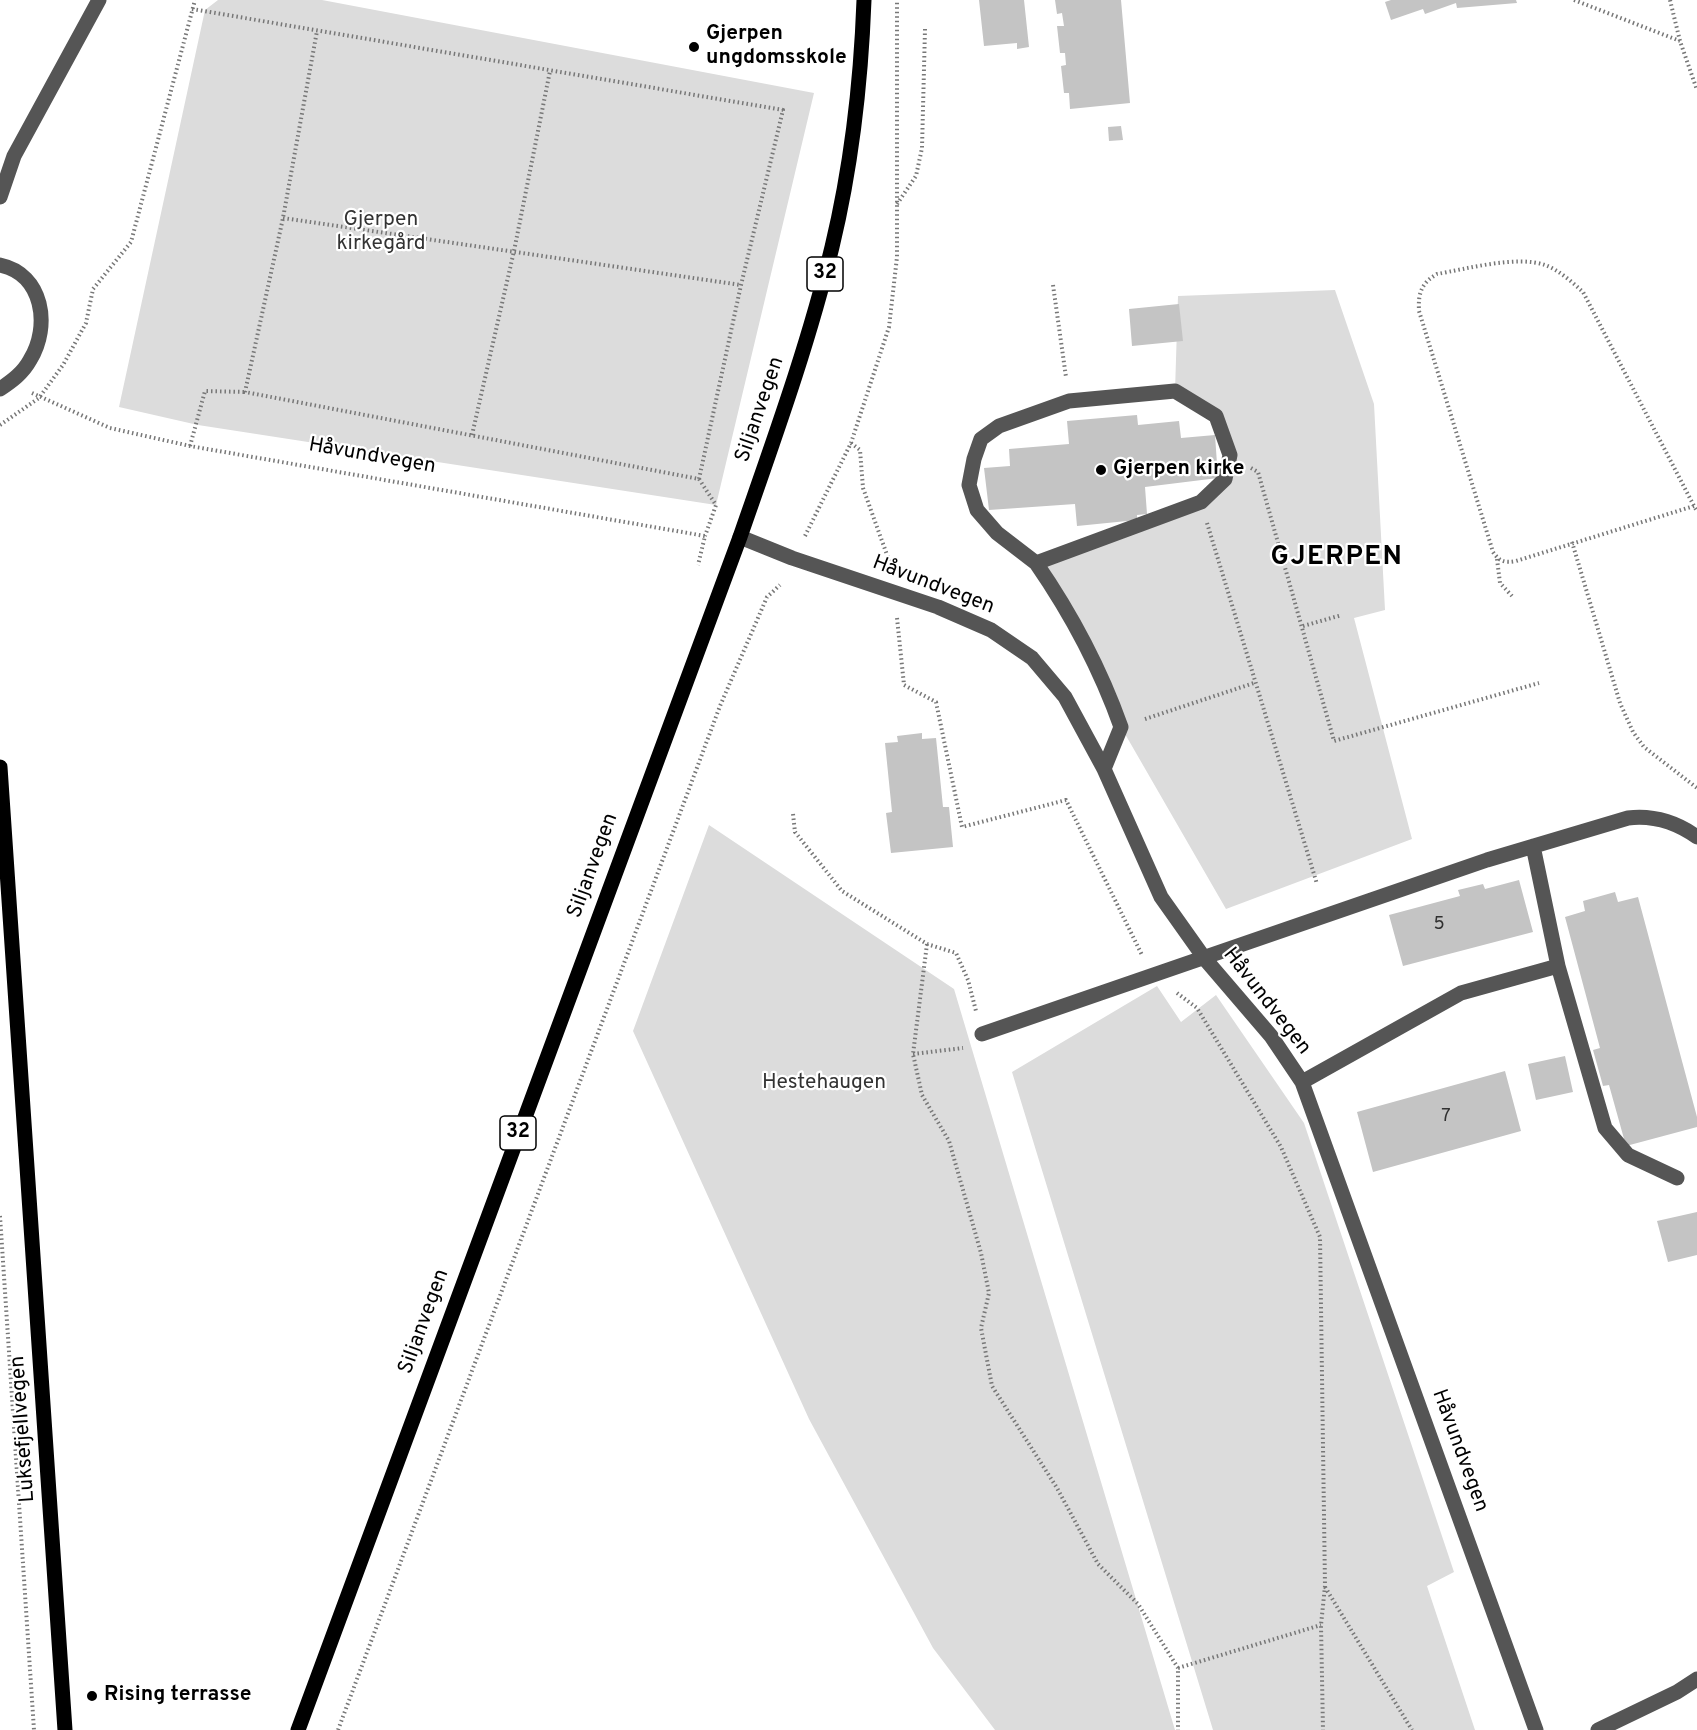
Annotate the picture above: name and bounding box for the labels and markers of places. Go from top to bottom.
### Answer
place label: Gjerpen ungdomsskole [706,22,847,72]
marker: Gjerpen ungdomsskole [687,40,701,54]
place label: Gjerpen kirke [1113,457,1244,483]
marker: Gjerpen kirke [1094,463,1108,477]
place label: Rising terrasse [104,1683,251,1709]
marker: Rising terrasse [85,1689,99,1703]

